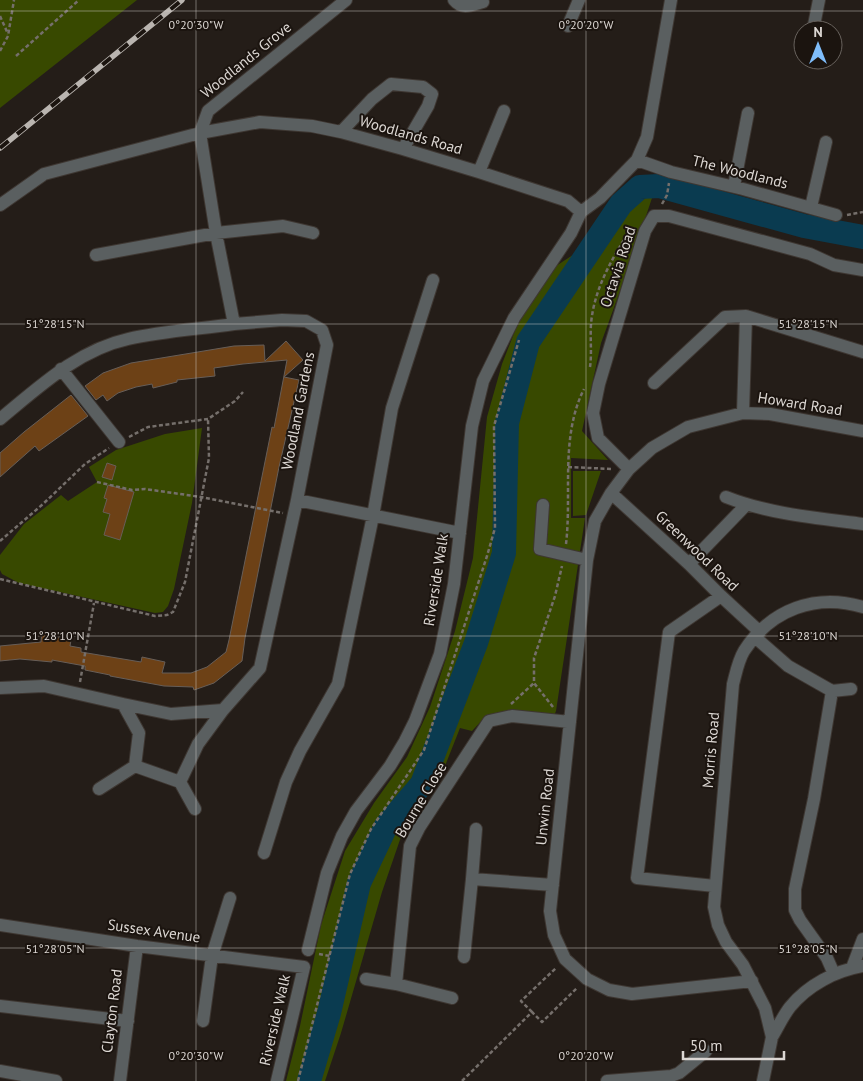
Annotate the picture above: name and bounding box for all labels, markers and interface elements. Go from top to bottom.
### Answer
text: 0°20'30"W [169,17,223,32]
street label: Woodlands Grove [197,17,295,102]
text: 0°20'20"W [559,17,613,32]
north arrow [793,20,843,70]
text: N [813,23,823,41]
street label: Woodlands Road [358,111,465,158]
street label: The Woodlands [690,150,790,193]
street label: Octavia Road [596,224,640,310]
text: 51°28'15"N [25,316,85,331]
text: 51°28'15"N [778,316,838,331]
street label: Woodland Gardens [277,350,318,472]
street label: Howard Road [756,387,844,420]
street label: Greenwood Road [652,506,743,595]
street label: Riverside Walk [419,532,452,627]
text: 51°28'10"N [25,628,85,643]
text: 51°28'10"N [778,628,838,643]
street label: Morris Road [698,711,723,789]
street label: Bourne Close [391,759,451,841]
street label: Unwin Road [531,768,558,846]
street label: Sussex Avenue [106,915,202,946]
text: 51°28'05"N [25,941,85,956]
text: 51°28'05"N [778,941,838,956]
street label: Clayton Road [97,968,126,1054]
street label: Riverside Walk [255,972,294,1067]
scale bar [683,1028,784,1060]
text: 50 m [690,1036,723,1055]
text: 0°20'30"W [169,1048,223,1063]
text: 0°20'20"W [559,1048,613,1063]

